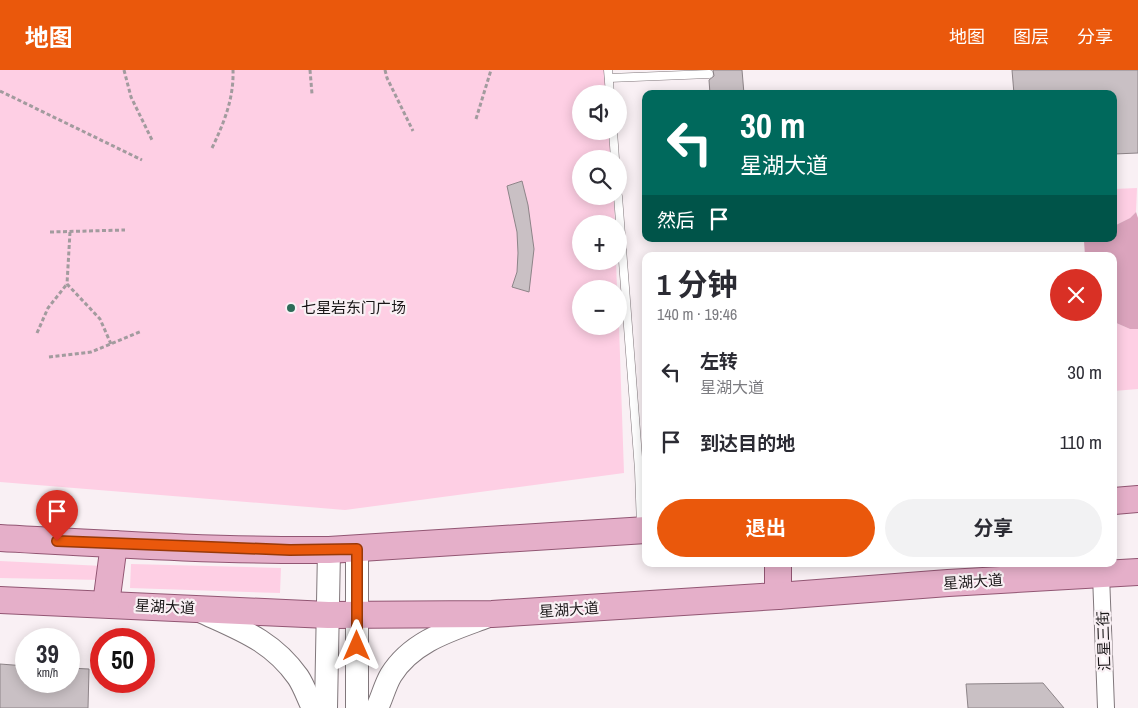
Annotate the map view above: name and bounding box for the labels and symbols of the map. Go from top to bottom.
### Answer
place label: 七星岩东门广场 [301,297,406,318]
marker: 七星岩东门广场 [285,302,297,314]
pin [36,490,78,541]
street label: 星湖大道 [942,569,1004,594]
street label: 星湖大道 [135,594,196,619]
street label: 星湖大道 [538,597,600,622]
street label: 汇星三街 [1092,611,1115,671]
position arrow [330,619,382,671]
speed limit sign: 50 [90,628,155,693]

